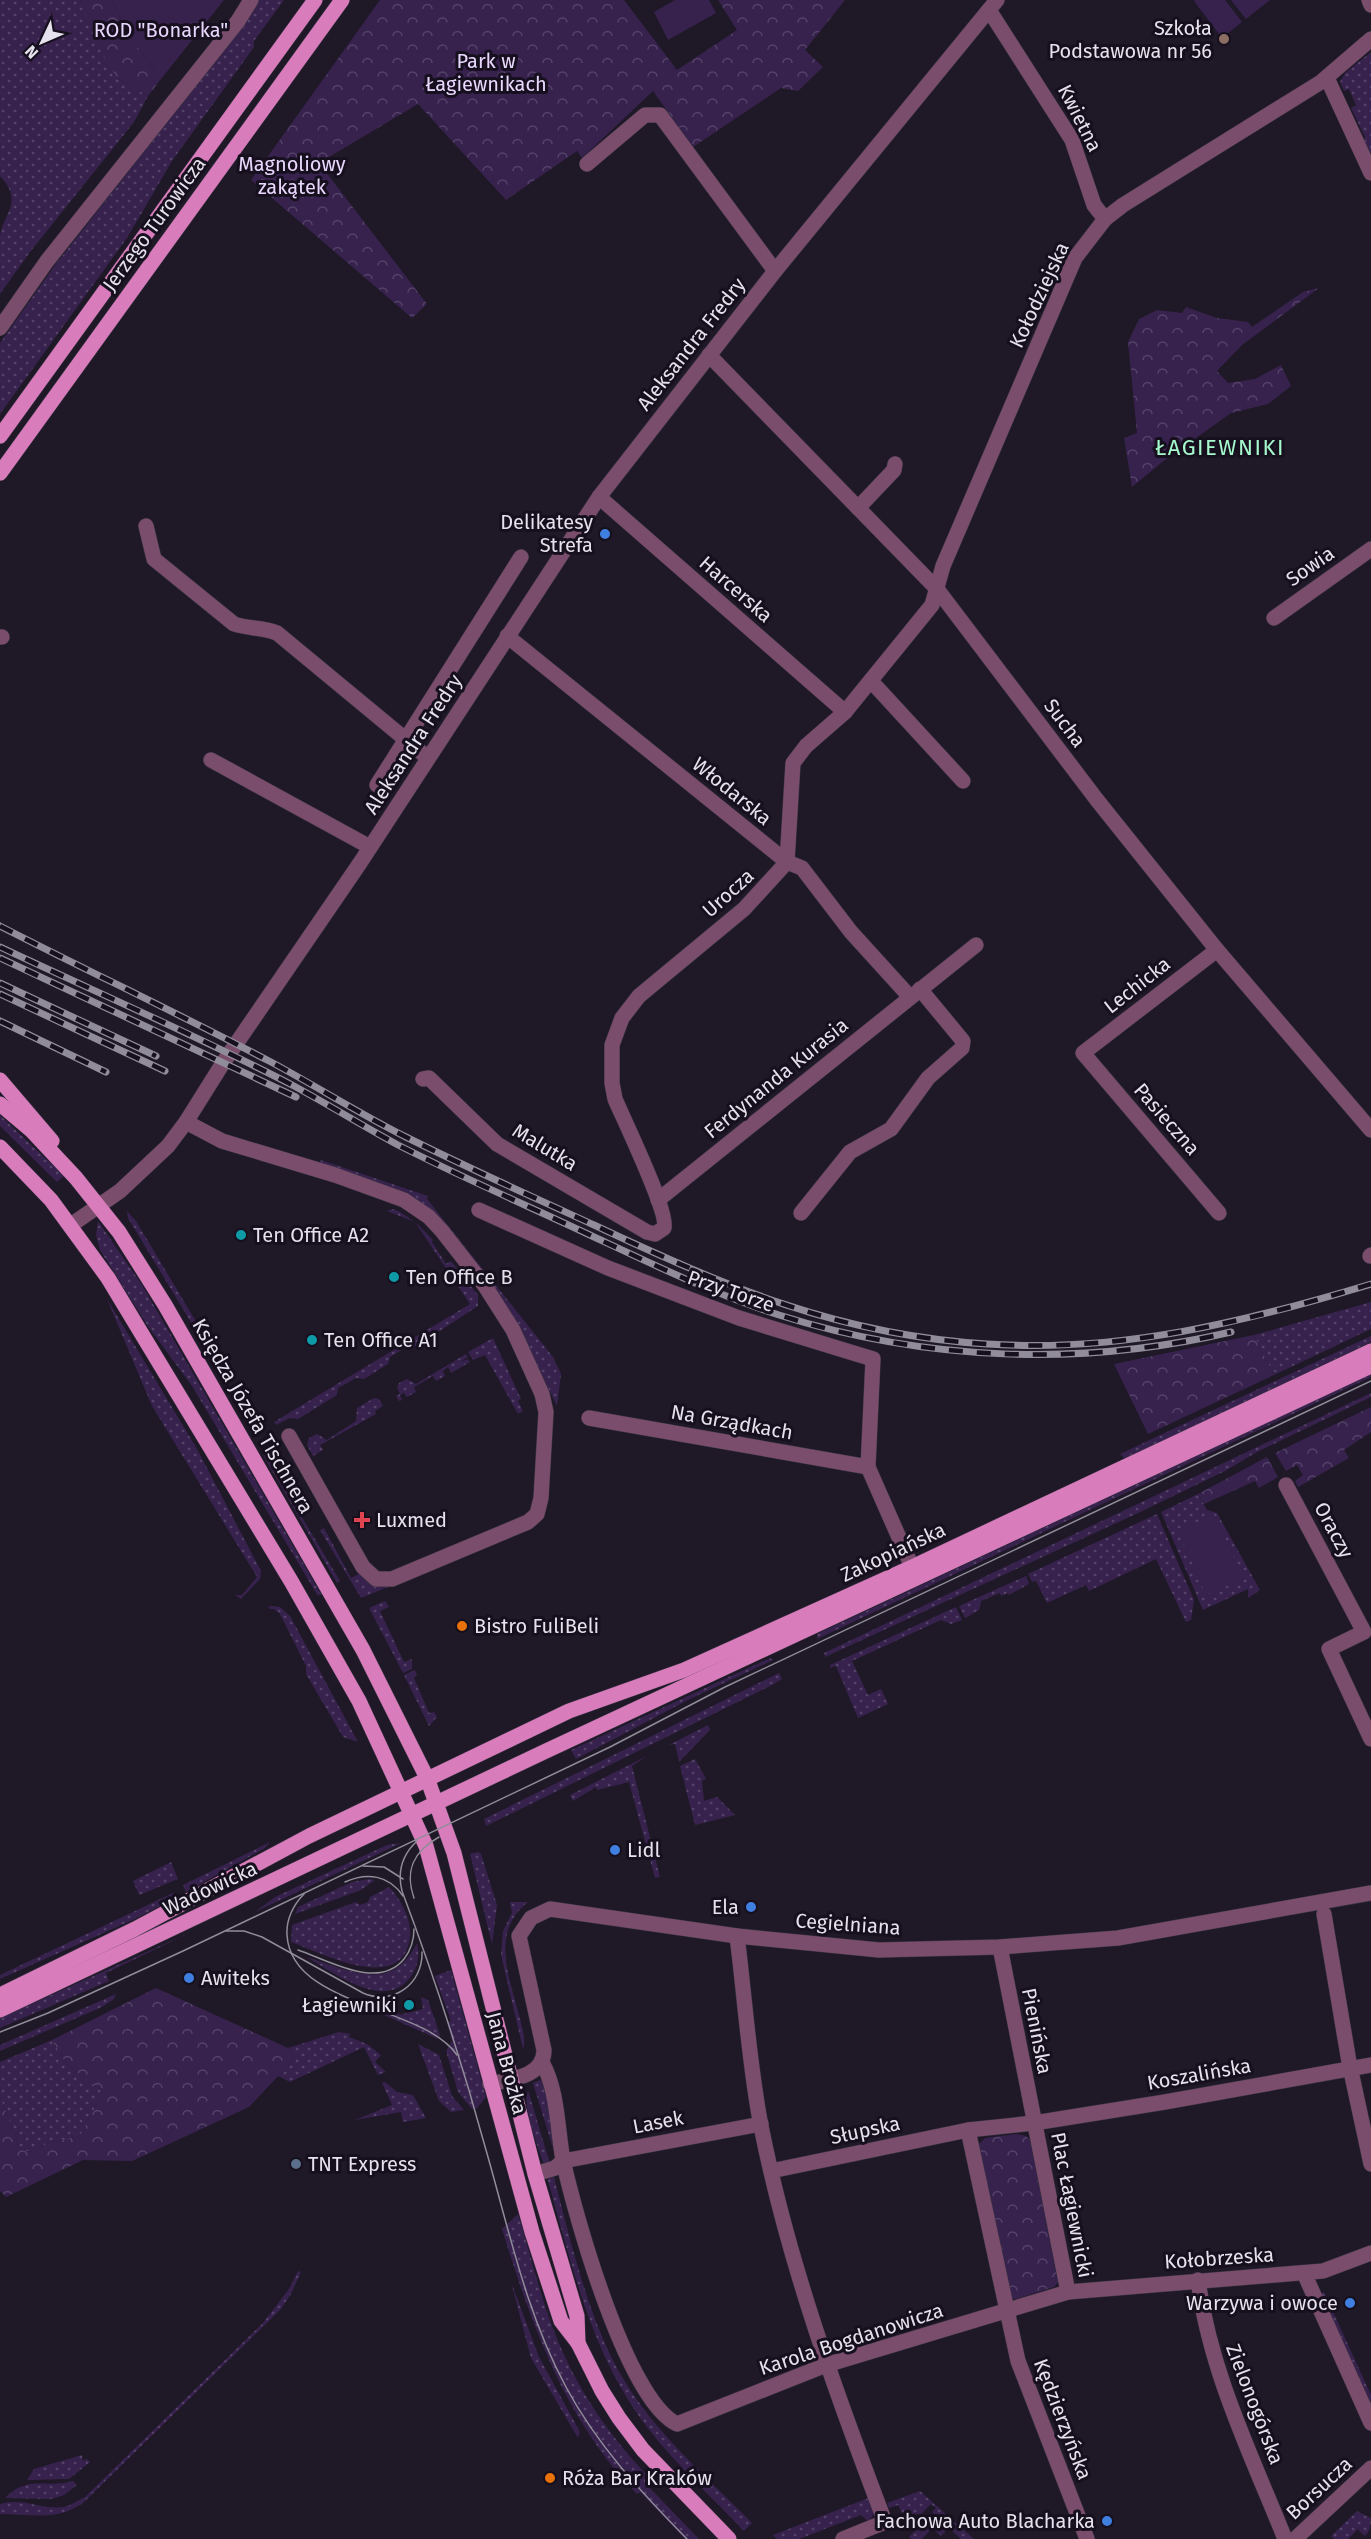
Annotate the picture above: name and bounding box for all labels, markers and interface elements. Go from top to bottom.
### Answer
north arrow [12,12,72,72]
place label: Szkoła Podstawowa nr 56 [1048,16,1212,63]
park label: ROD "Bonarka" [94,18,228,42]
marker: Szkoła Podstawowa nr 56 [1217,32,1231,46]
text: N [21,42,42,62]
park label: Park w Łagiewnikach [425,49,547,96]
street label: Kwietna [1053,80,1107,156]
street label: Jerzego Turowicza [97,152,211,296]
park label: Magnoliowy zakątek [238,152,346,199]
street label: Kołodziejska [1004,238,1074,352]
street label: Aleksandra Fredry [632,273,750,415]
district label: ŁAGIEWNIKI [1155,434,1285,461]
place label: Delikatesy Strefa [500,510,593,557]
marker: Delikatesy Strefa [598,527,612,541]
street label: Sowia [1281,541,1339,591]
street label: Harcerska [694,551,778,627]
street label: Aleksandra Fredry [359,669,467,818]
street label: Sucha [1039,694,1091,752]
street label: Włodarska [688,752,776,830]
street label: Urocza [697,864,759,922]
street label: Lechicka [1099,952,1175,1018]
street label: Ferdynanda Kurasia [699,1013,853,1143]
street label: Pasieczna [1129,1078,1205,1160]
street label: Malutka [508,1118,582,1176]
place label: Ten Office A2 [253,1223,369,1247]
marker: Ten Office A2 [234,1228,248,1242]
place label: Ten Office B [406,1265,513,1289]
street label: Przy Torze [684,1265,778,1317]
marker: Ten Office B [387,1270,401,1284]
street label: Księdza Józefa Tischnera [187,1314,319,1518]
place label: Ten Office A1 [324,1328,438,1352]
marker: Ten Office A1 [305,1333,319,1347]
street label: Na Grządkach [669,1399,795,1445]
street label: Oraczy [1309,1498,1359,1562]
place label: Luxmed [376,1508,447,1532]
marker: Luxmed [353,1511,371,1529]
street label: Zakopiańska [837,1517,949,1587]
place label: Bistro FuliBeli [474,1614,599,1638]
marker: Bistro FuliBeli [455,1619,469,1633]
place label: Lidl [627,1838,661,1862]
marker: Lidl [608,1843,622,1857]
street label: Wadowicka [159,1856,261,1920]
place label: Ela [712,1895,739,1919]
marker: Ela [744,1900,758,1914]
street label: Cegielniana [795,1908,901,1940]
place label: Awiteks [201,1966,270,1990]
marker: Awiteks [182,1971,196,1985]
street label: Pienińska [1017,1986,1057,2076]
place label: Łagiewniki [302,1993,397,2017]
marker: Łagiewniki [402,1998,416,2012]
street label: Jana Brożka [482,2009,532,2117]
street label: Koszalińska [1145,2053,1253,2095]
street label: Lasek [631,2105,686,2139]
street label: Słupska [828,2111,902,2149]
street label: Plac Łagiewnicki [1046,2130,1098,2280]
place label: TNT Express [308,2152,416,2176]
marker: TNT Express [289,2157,303,2171]
street label: Kołobrzeska [1163,2242,1275,2274]
place label: Warzywa i owoce [1186,2291,1338,2315]
marker: Warzywa i owoce [1343,2296,1357,2310]
street label: Karola Bogdanowicza [756,2298,946,2380]
street label: Zielonogórska [1221,2340,1289,2468]
street label: Kędzierzyńska [1029,2355,1097,2483]
street label: Borsucza [1281,2452,1357,2524]
place label: Róża Bar Kraków [562,2466,712,2490]
marker: Róża Bar Kraków [543,2471,557,2485]
place label: Fachowa Auto Blacharka [876,2509,1095,2533]
marker: Fachowa Auto Blacharka [1100,2514,1114,2528]

